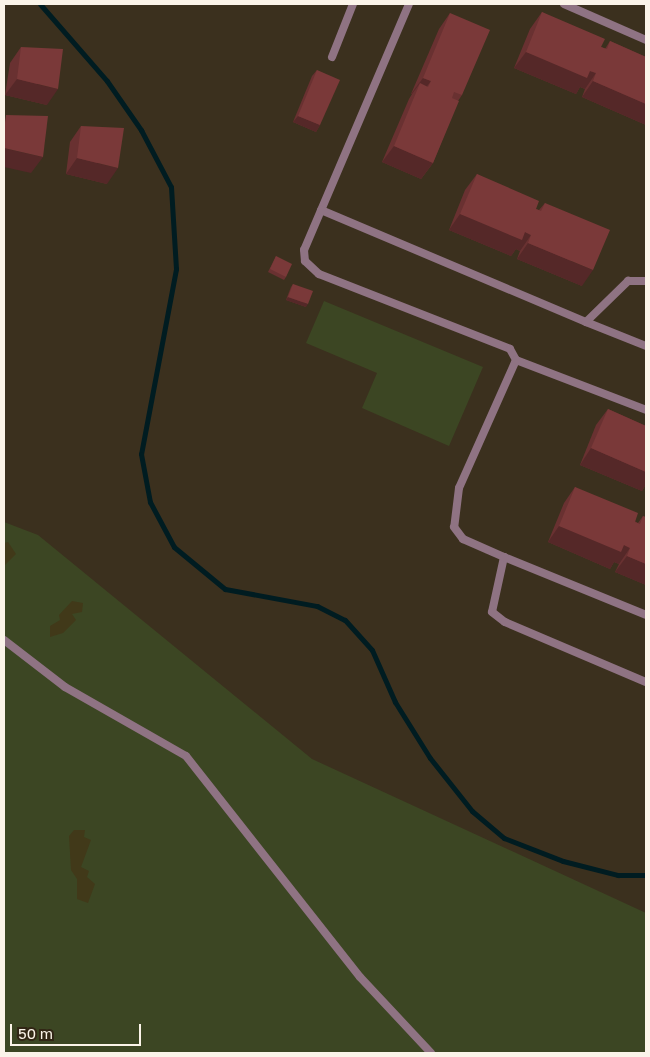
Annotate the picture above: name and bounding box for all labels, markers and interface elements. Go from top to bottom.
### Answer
scale bar [12,1014,144,1046]
text: 50 m [18,1024,53,1042]

